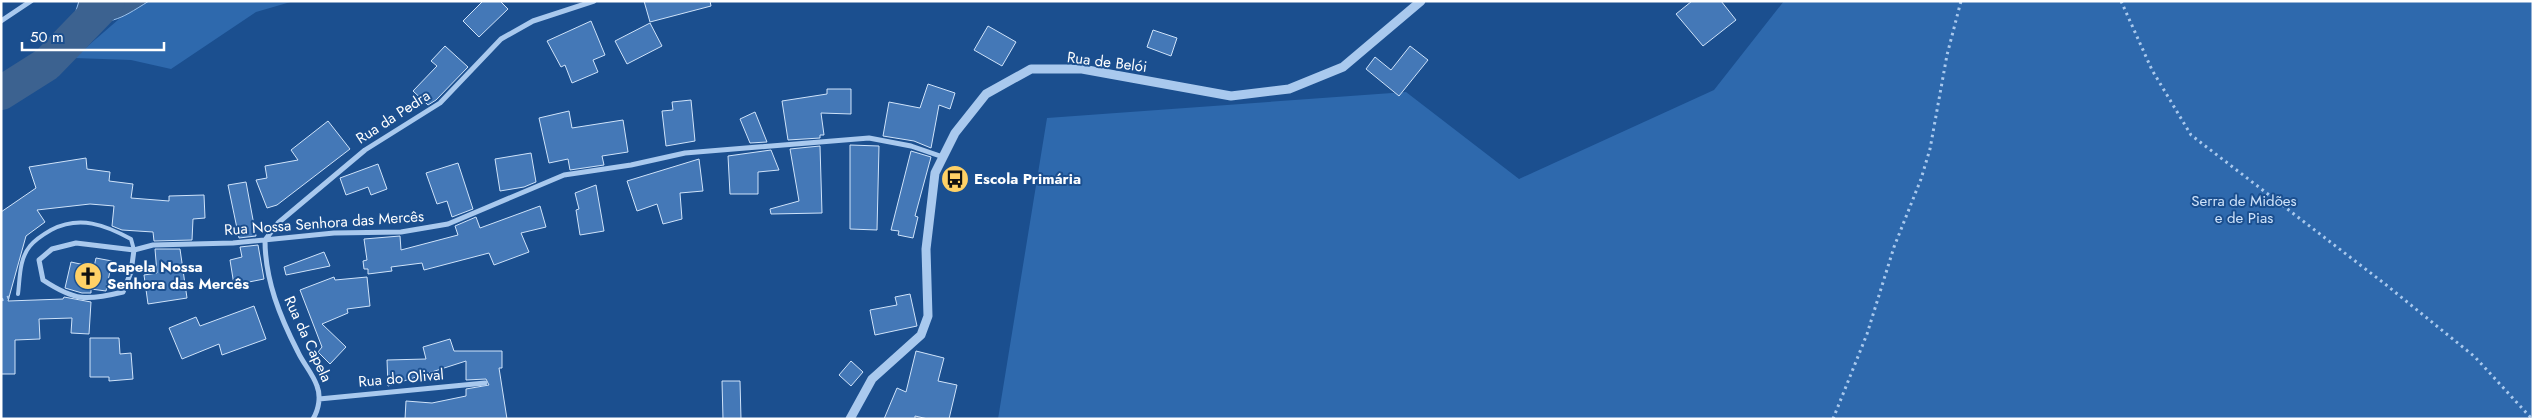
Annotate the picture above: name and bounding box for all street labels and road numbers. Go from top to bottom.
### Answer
street label: Rua de Belói [1066,46,1148,78]
street label: Rua da Pedra [352,85,434,149]
street label: Rua Nossa Senhora das Mercês [223,205,425,241]
street label: Rua da Capela [278,292,338,386]
street label: Rua do Olival [357,363,445,393]

